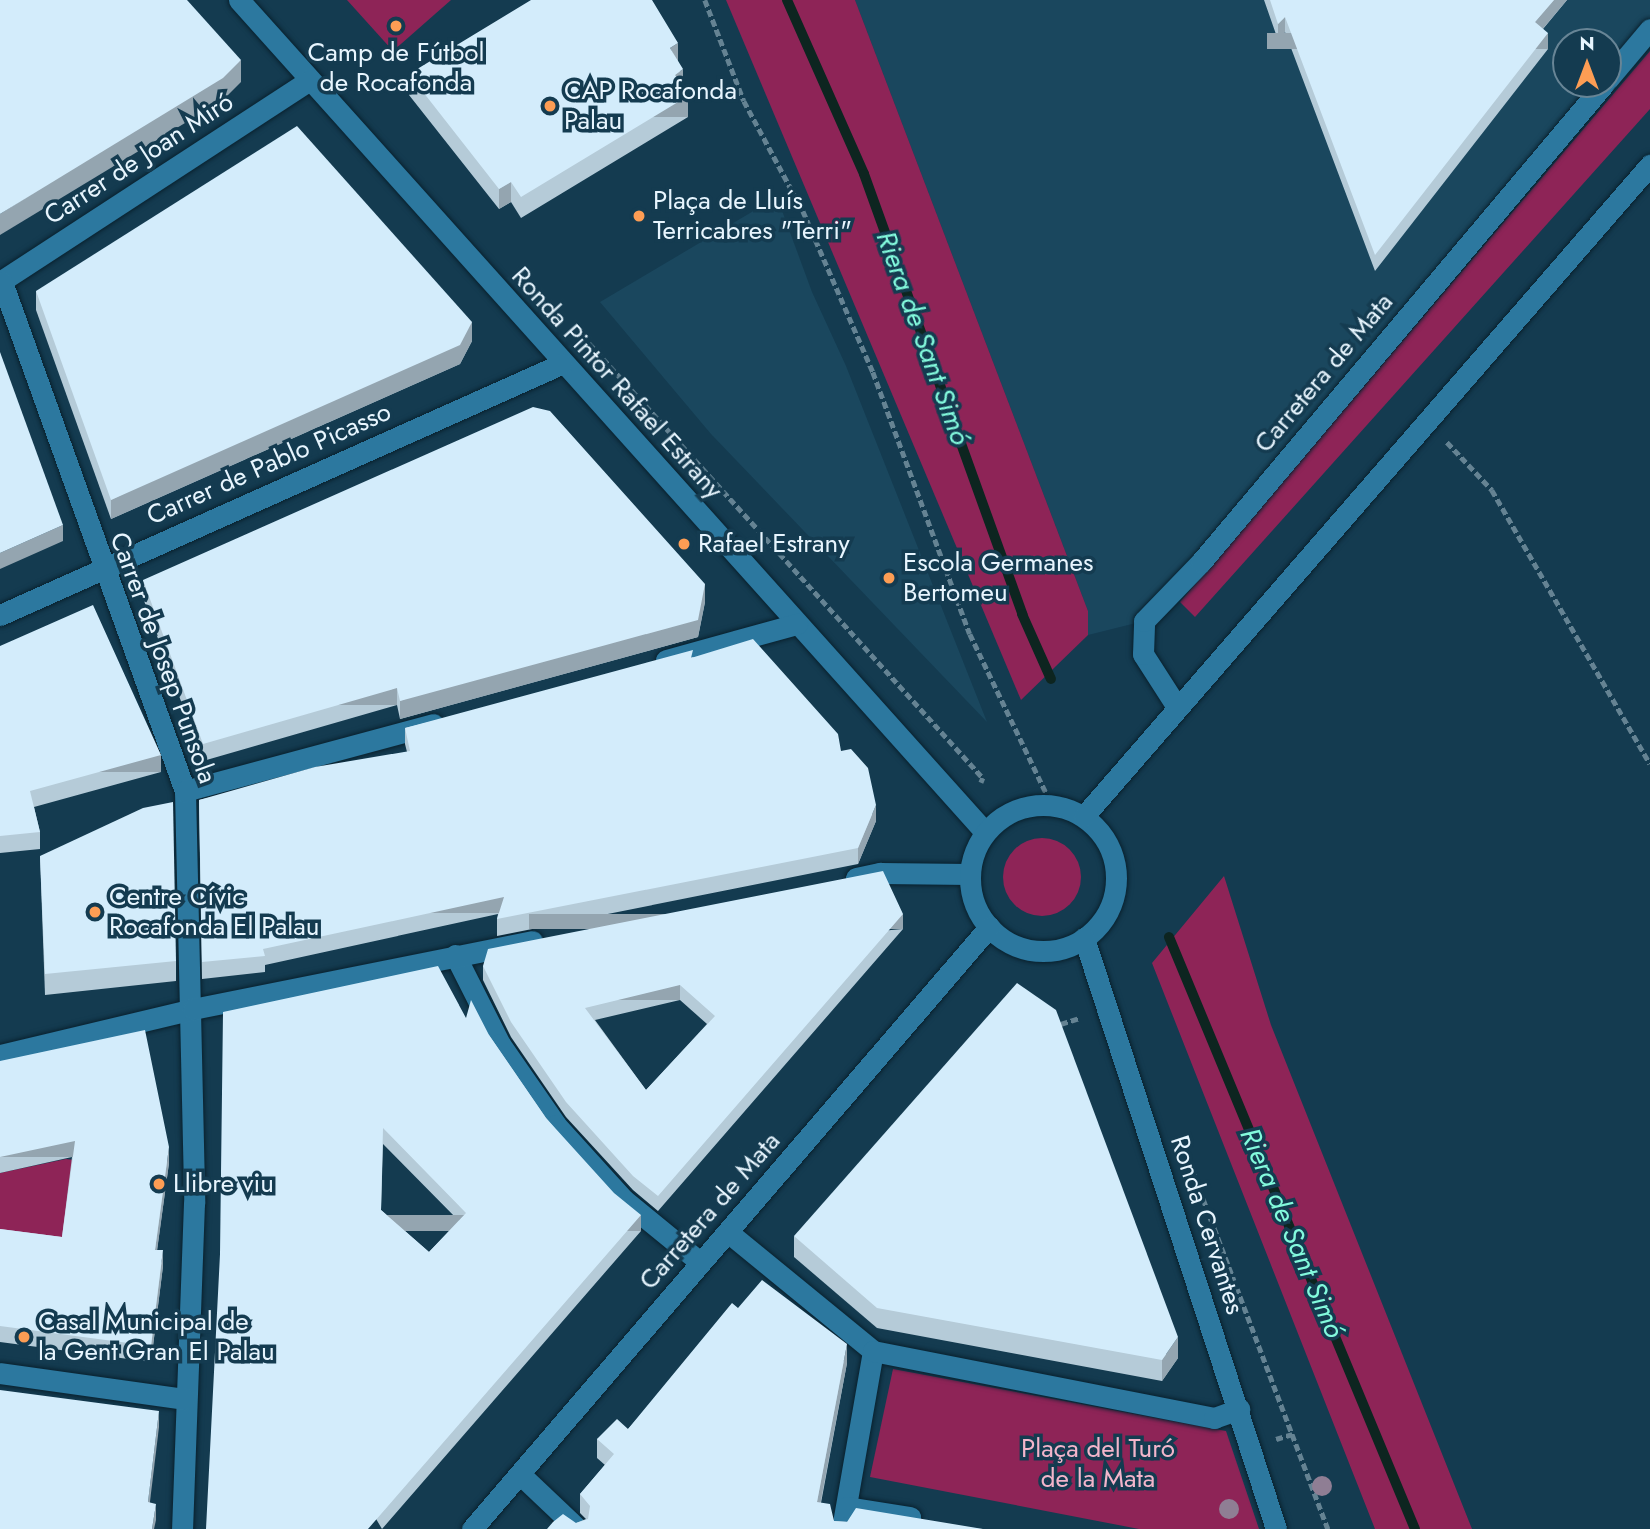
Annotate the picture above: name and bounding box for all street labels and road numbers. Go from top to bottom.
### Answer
street label: Carrer de Joan Miró [39,86,239,232]
street label: Ronda Pintor Rafael Estrany [505,261,729,505]
street label: Carretera de Mata [1248,287,1400,459]
street label: Carrer de Pablo Picasso [142,396,396,532]
street label: Carrer de Josep Punsola [103,528,223,788]
street label: Carretera de Mata [633,1126,787,1296]
street label: Ronda Cervantes [1163,1132,1251,1318]

